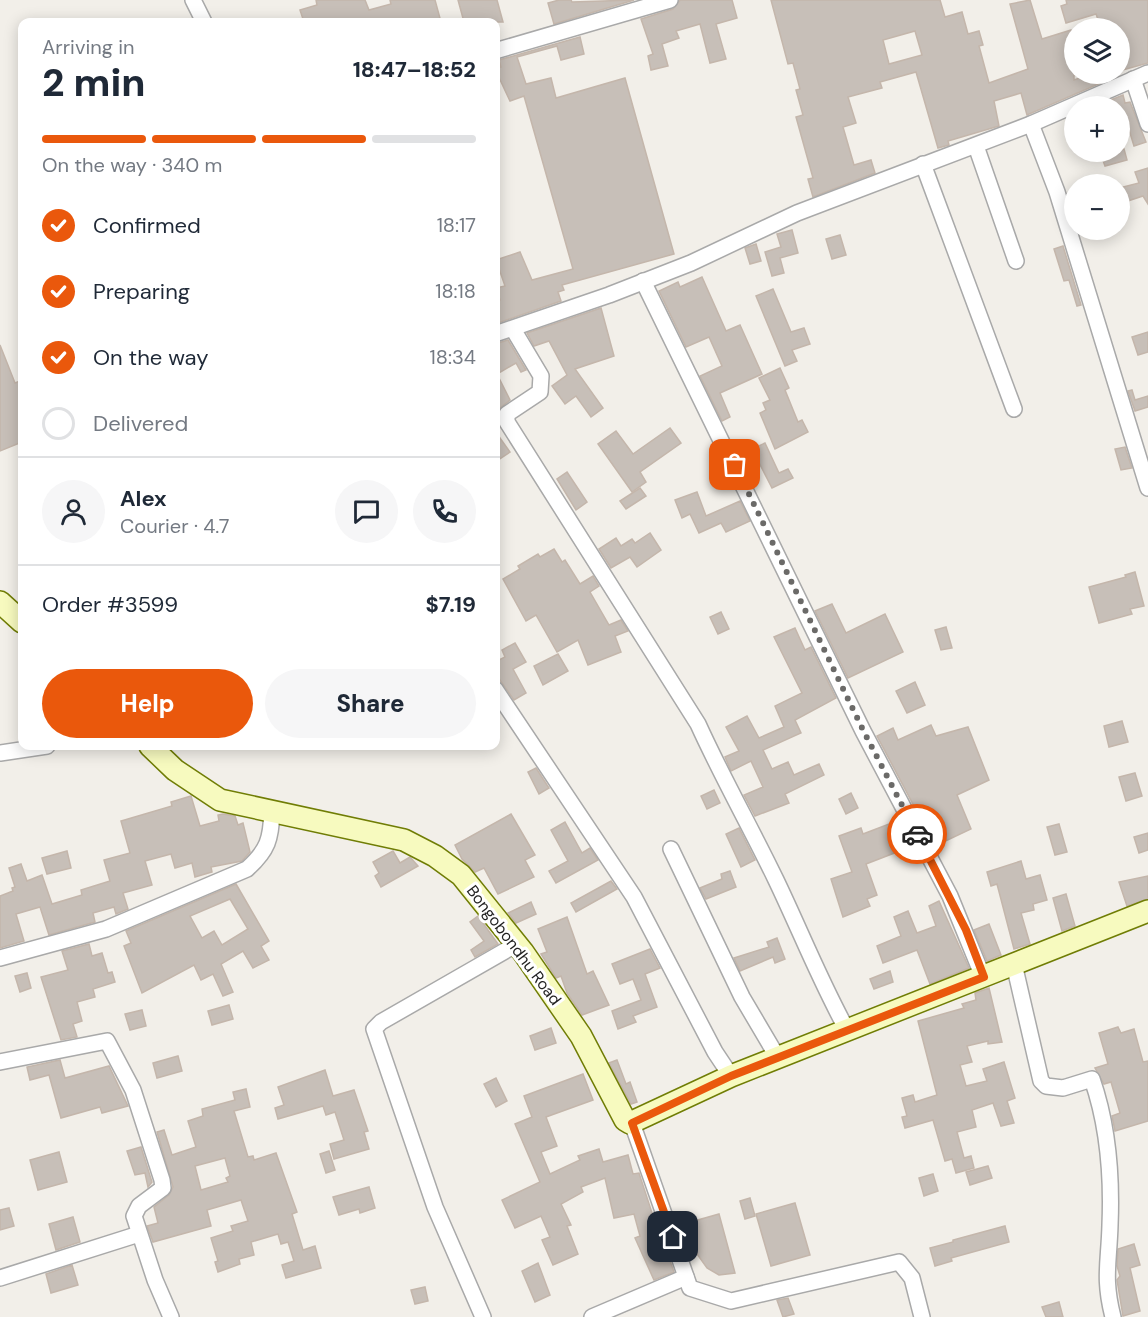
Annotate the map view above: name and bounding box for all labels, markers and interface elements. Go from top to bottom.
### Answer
map controls [1064,18,1130,240]
button: layers [1064,18,1130,84]
text: Arriving in [42,34,134,60]
text: 18:47–18:52 [353,55,476,84]
text: 2 min [42,57,146,108]
button: + [1064,96,1130,162]
text: On the way · 340 m [42,152,222,178]
button: − [1064,174,1130,240]
icon: check [42,209,75,242]
text: Confirmed [93,211,201,240]
text: 18:17 [437,212,476,238]
icon: check [42,275,75,308]
text: Preparing [93,277,190,306]
text: 18:18 [435,278,476,304]
icon: check [42,341,75,374]
text: On the way [93,343,208,372]
text: 18:34 [430,344,476,370]
text: Delivered [93,409,188,438]
pin [709,439,760,490]
icon: bag [718,448,751,481]
button: person [42,480,105,543]
button: chat [335,480,398,543]
button: phone [413,480,476,543]
text: Alex [120,484,167,513]
text: Courier · 4.7 [120,513,229,539]
text: Order #3599 [42,590,178,619]
text: $7.19 [425,590,476,619]
button: Help [42,669,253,738]
button: Share [265,669,476,738]
courier [887,804,947,864]
icon: car [901,818,934,851]
street label: Bongobondhu Road [462,881,566,1009]
pin [647,1211,698,1262]
icon: home [656,1220,689,1253]

